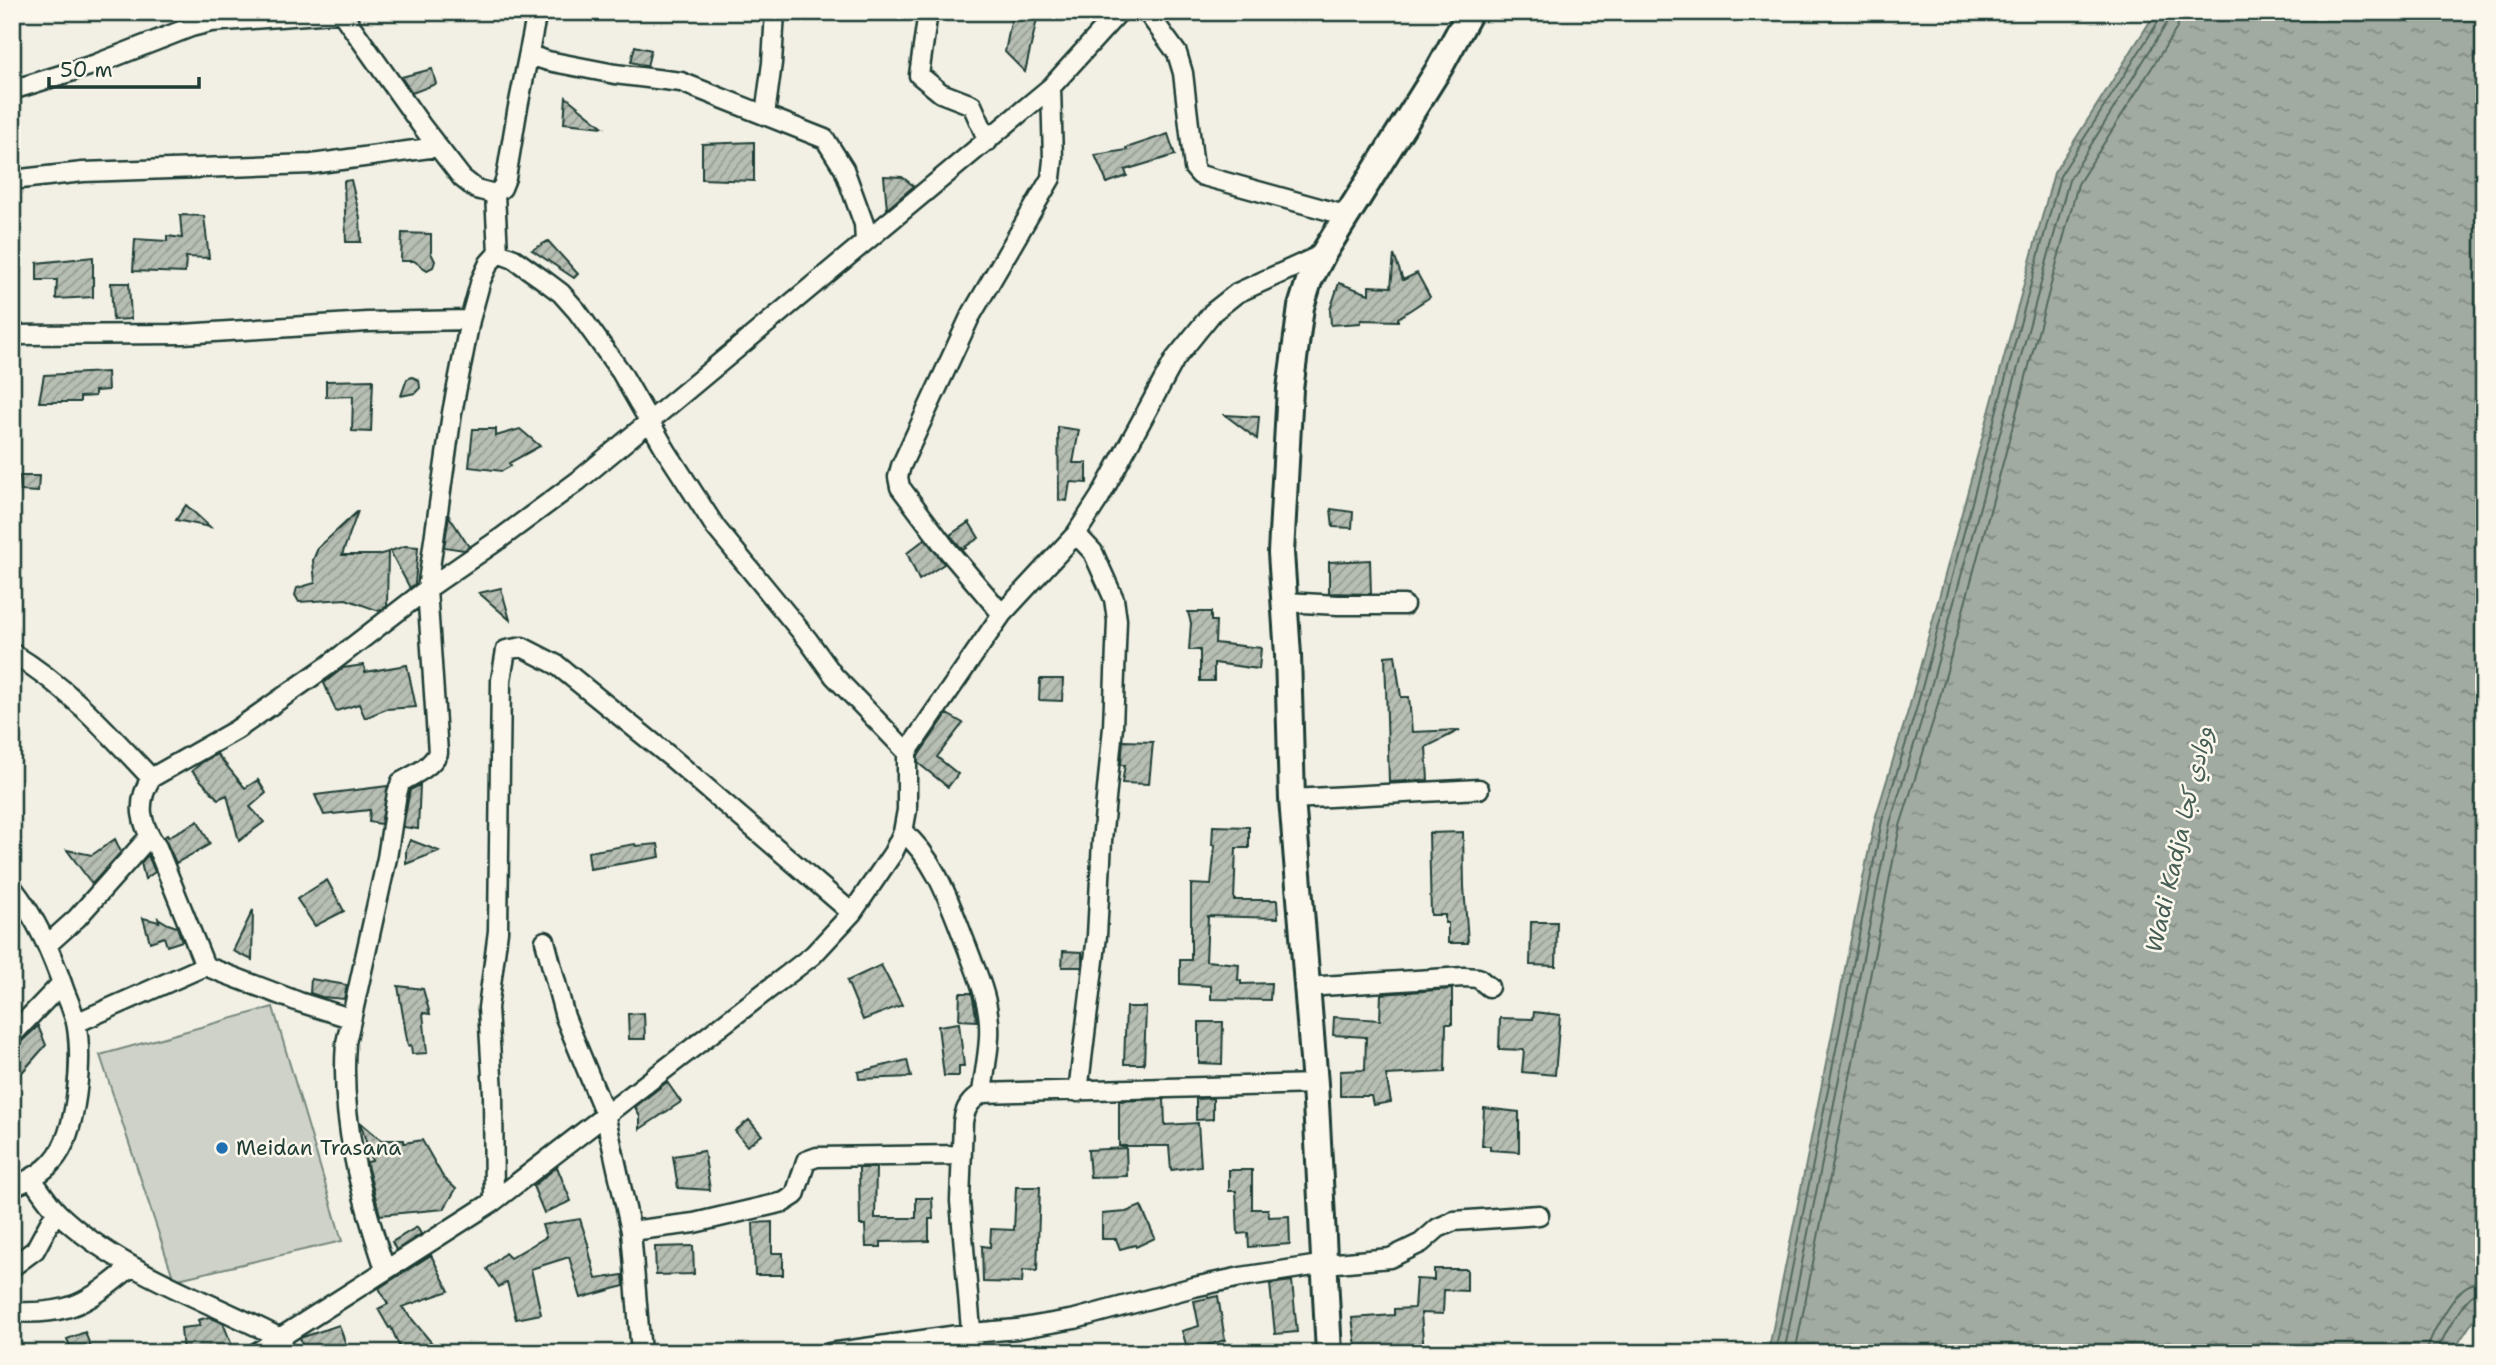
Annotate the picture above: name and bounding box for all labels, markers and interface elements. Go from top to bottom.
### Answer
scale bar [49,46,200,90]
text: 50 m [60,56,113,84]
water label: Wadi Kadja ووادي كجا [2138,723,2222,956]
place label: Meidan Trasana [236,1134,401,1162]
marker: Meidan Trasana [214,1140,230,1156]

